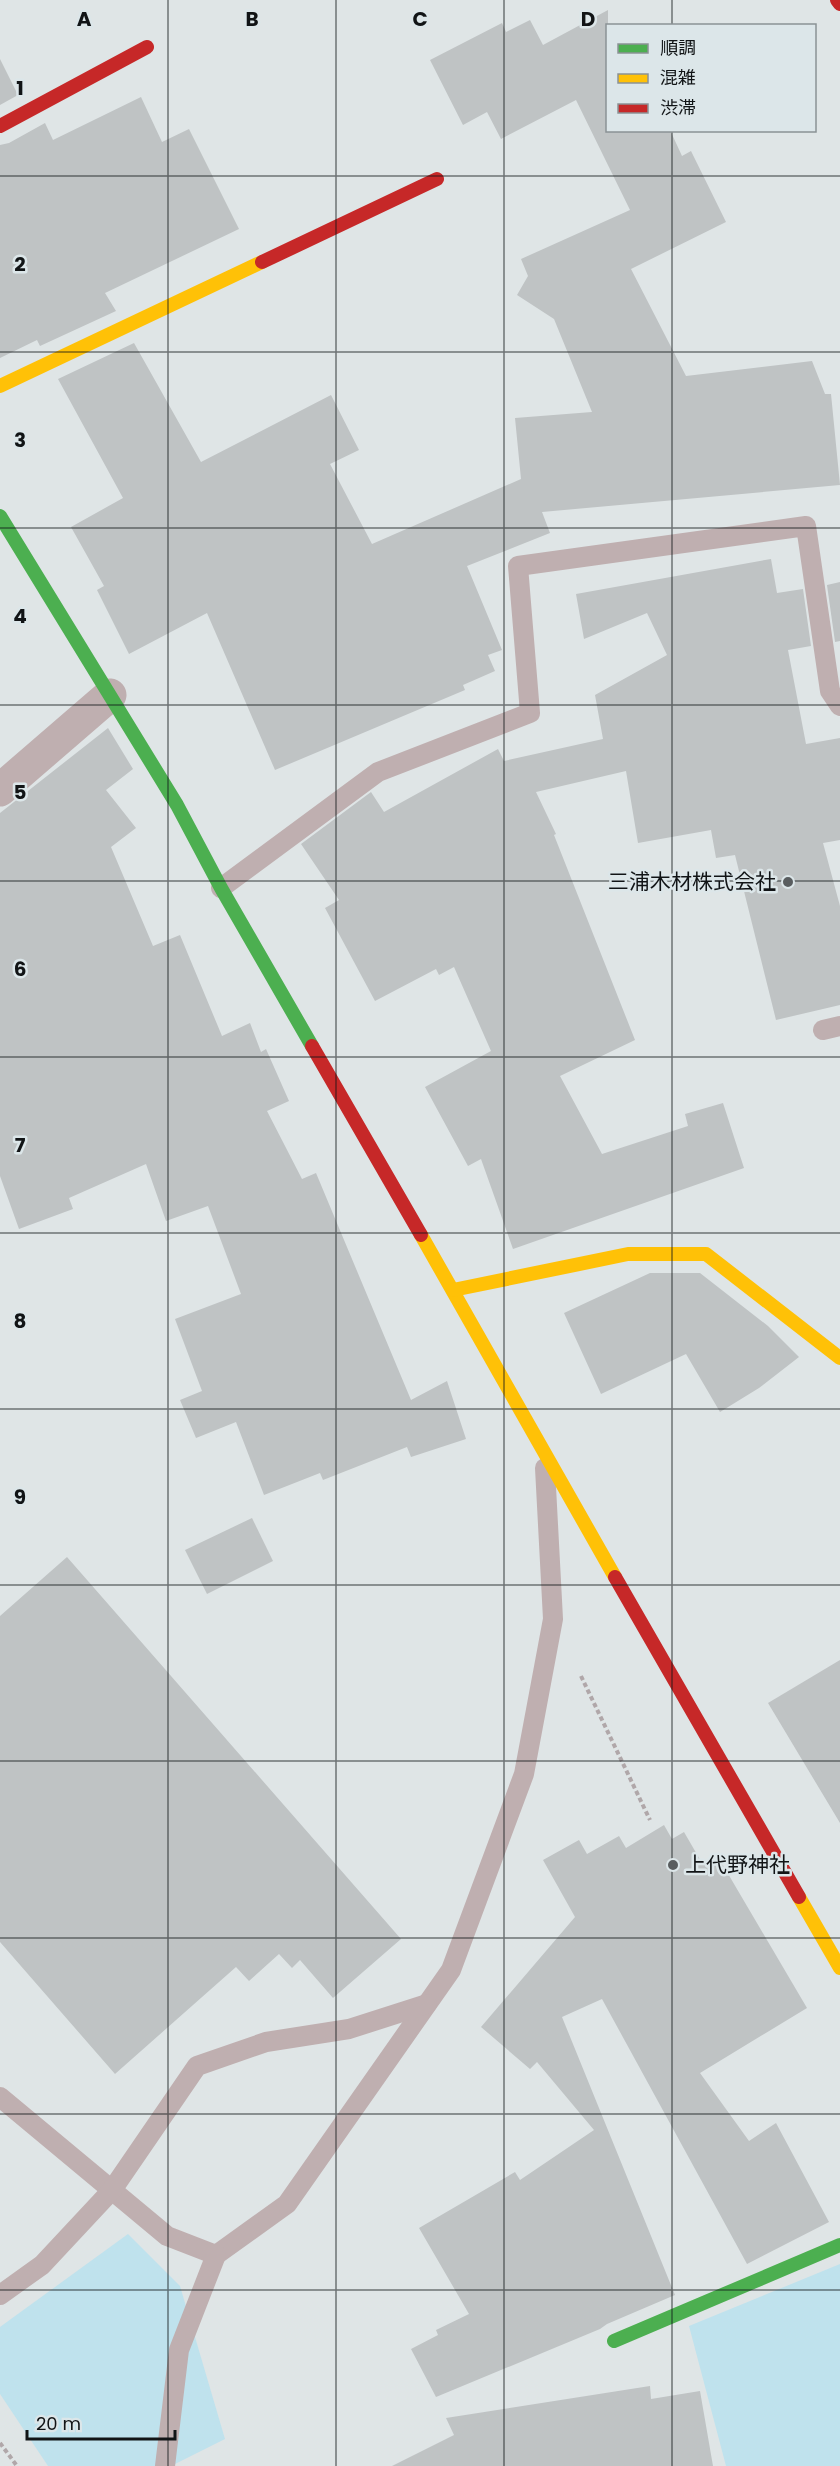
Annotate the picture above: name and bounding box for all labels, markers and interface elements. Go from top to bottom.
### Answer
text: A [77,5,92,33]
text: B [245,5,259,33]
text: C [412,5,428,33]
text: D [581,5,595,33]
legend [606,24,816,132]
text: 順調 [660,35,696,60]
text: 混雑 [660,65,696,90]
text: 1 [16,74,24,102]
text: 渋滞 [660,95,696,120]
text: 2 [14,250,26,278]
text: 3 [14,426,26,454]
text: 4 [13,602,27,630]
text: 5 [14,778,27,806]
place label: 三浦木材株式会社 [608,867,776,896]
marker: 三浦木材株式会社 [781,875,795,889]
text: 6 [14,955,26,983]
text: 7 [15,1131,26,1159]
text: 8 [14,1307,26,1335]
text: 9 [14,1483,26,1511]
place label: 上代野神社 [685,1850,790,1879]
marker: 上代野神社 [666,1858,680,1872]
scale bar [27,2403,176,2441]
text: 20 m [36,2411,81,2436]

